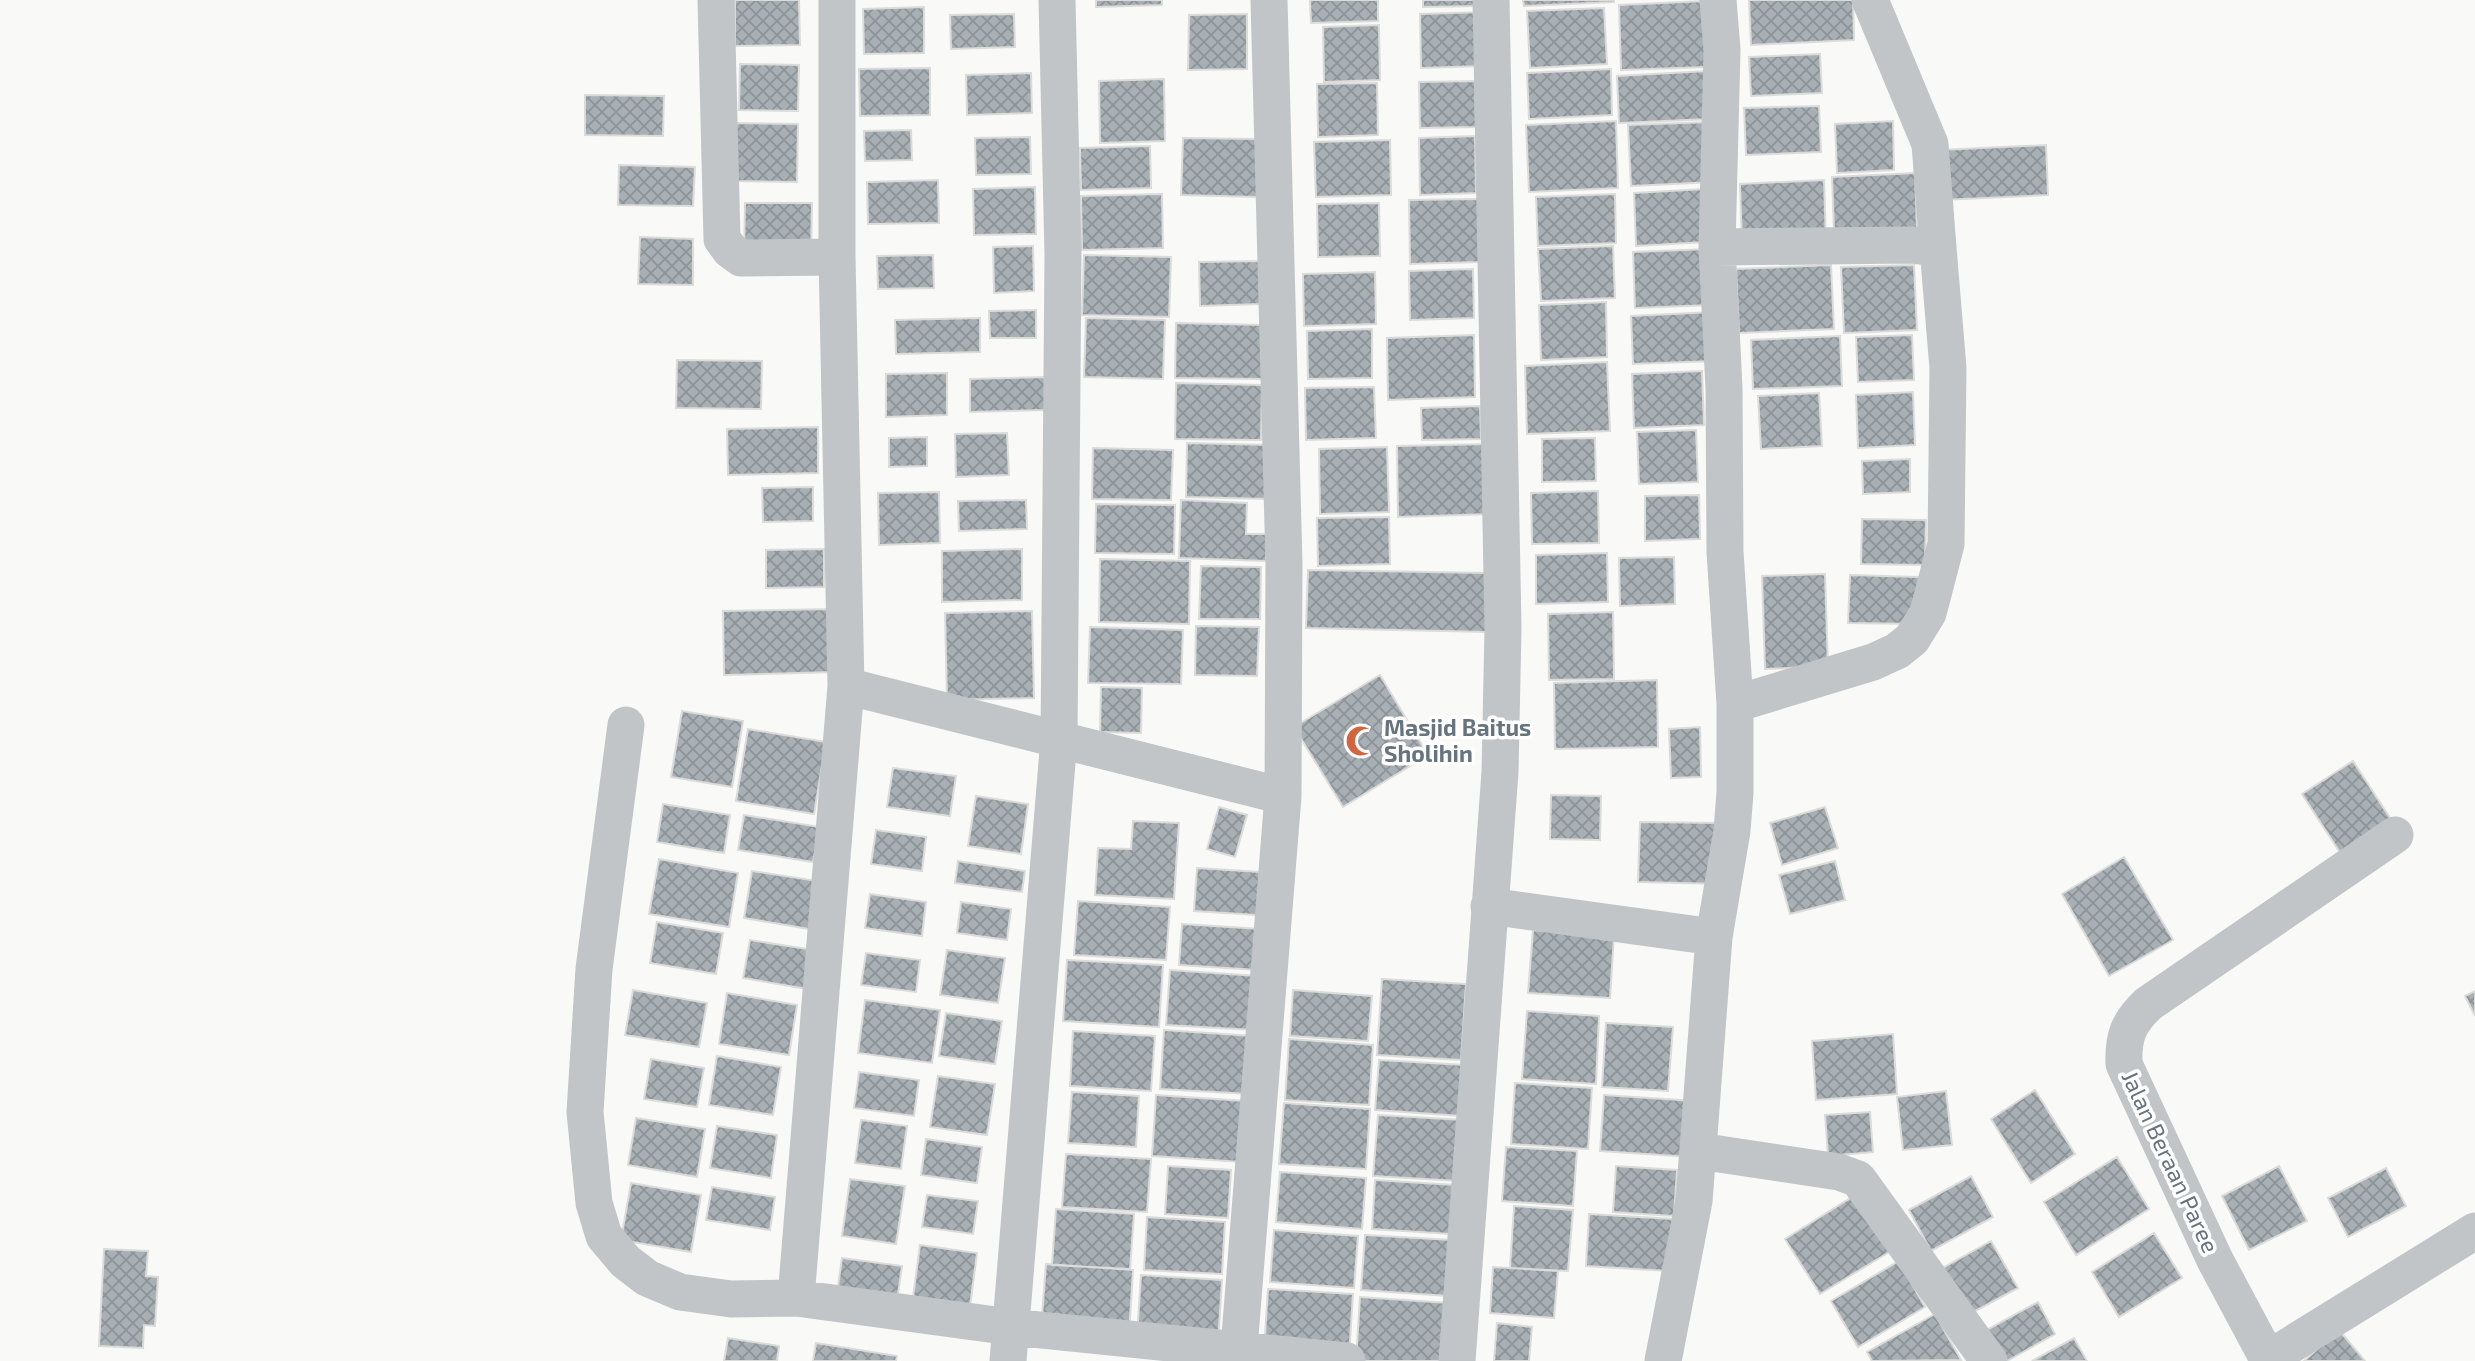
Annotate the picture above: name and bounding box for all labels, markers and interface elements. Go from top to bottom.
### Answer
place label: Masjid Baitus Sholihin [1384,713,1531,767]
mosque icon: Masjid Baitus Sholihin [1344,724,1378,758]
street label: Jalan Beraan Paree [2116,1066,2225,1257]

